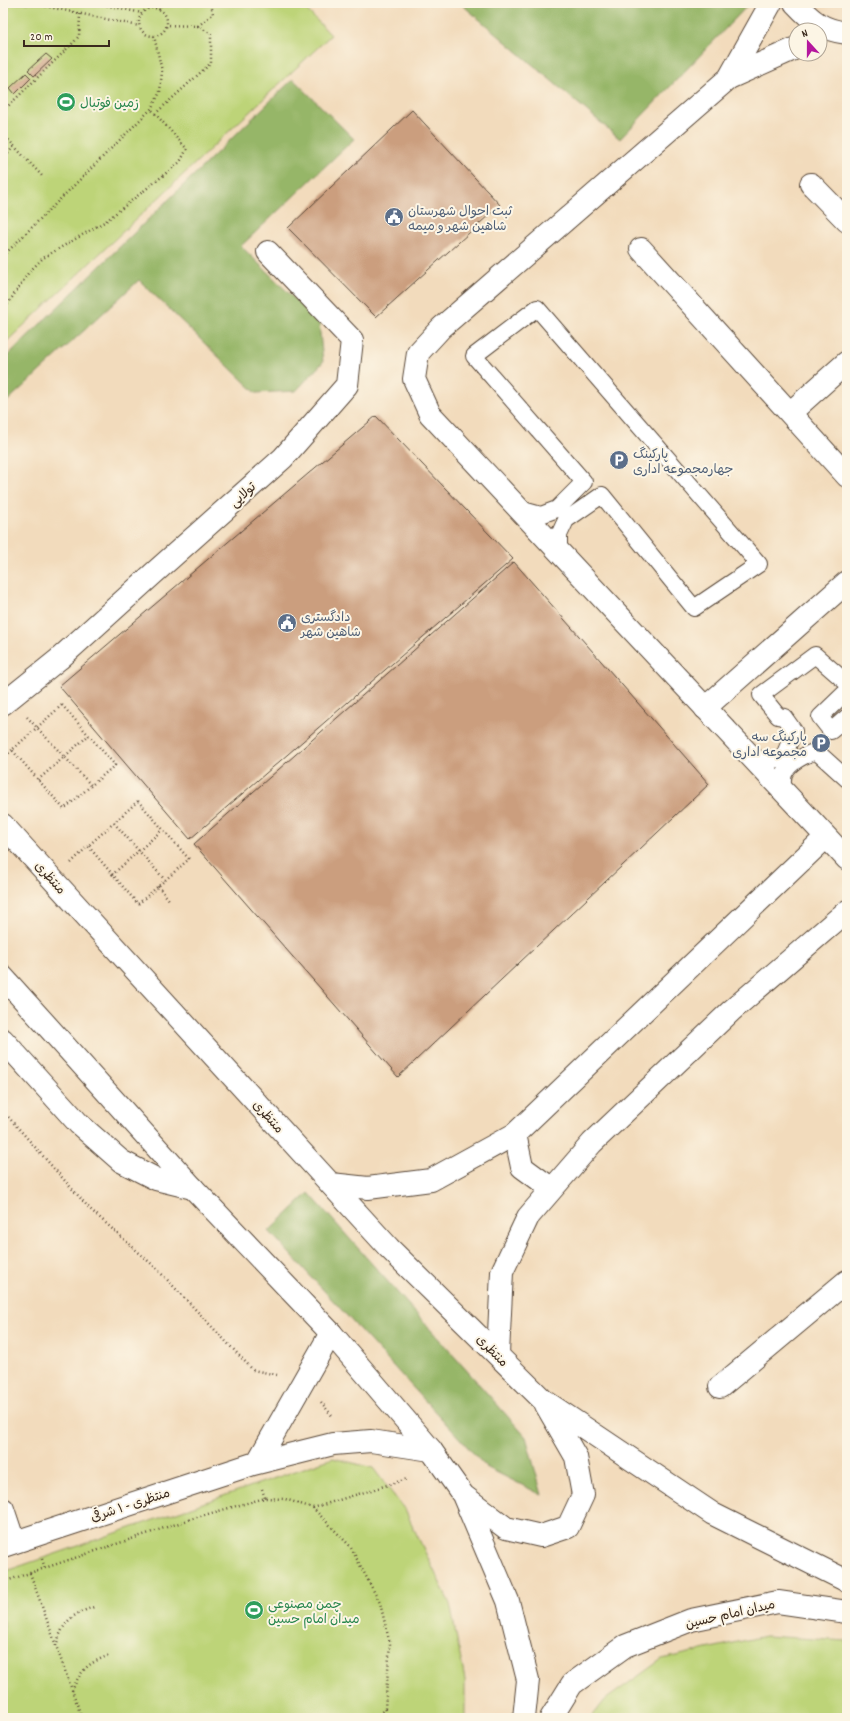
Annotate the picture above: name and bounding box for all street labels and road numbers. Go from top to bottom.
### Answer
street label: تولایی [226,479,261,513]
street label: منتظری [29,858,69,899]
street label: منتظری [247,1097,287,1138]
street label: منتظری [471,1331,512,1372]
street label: منتظری - ۱ شرقی [88,1484,173,1528]
street label: میدان امام حسین [684,1596,777,1635]

